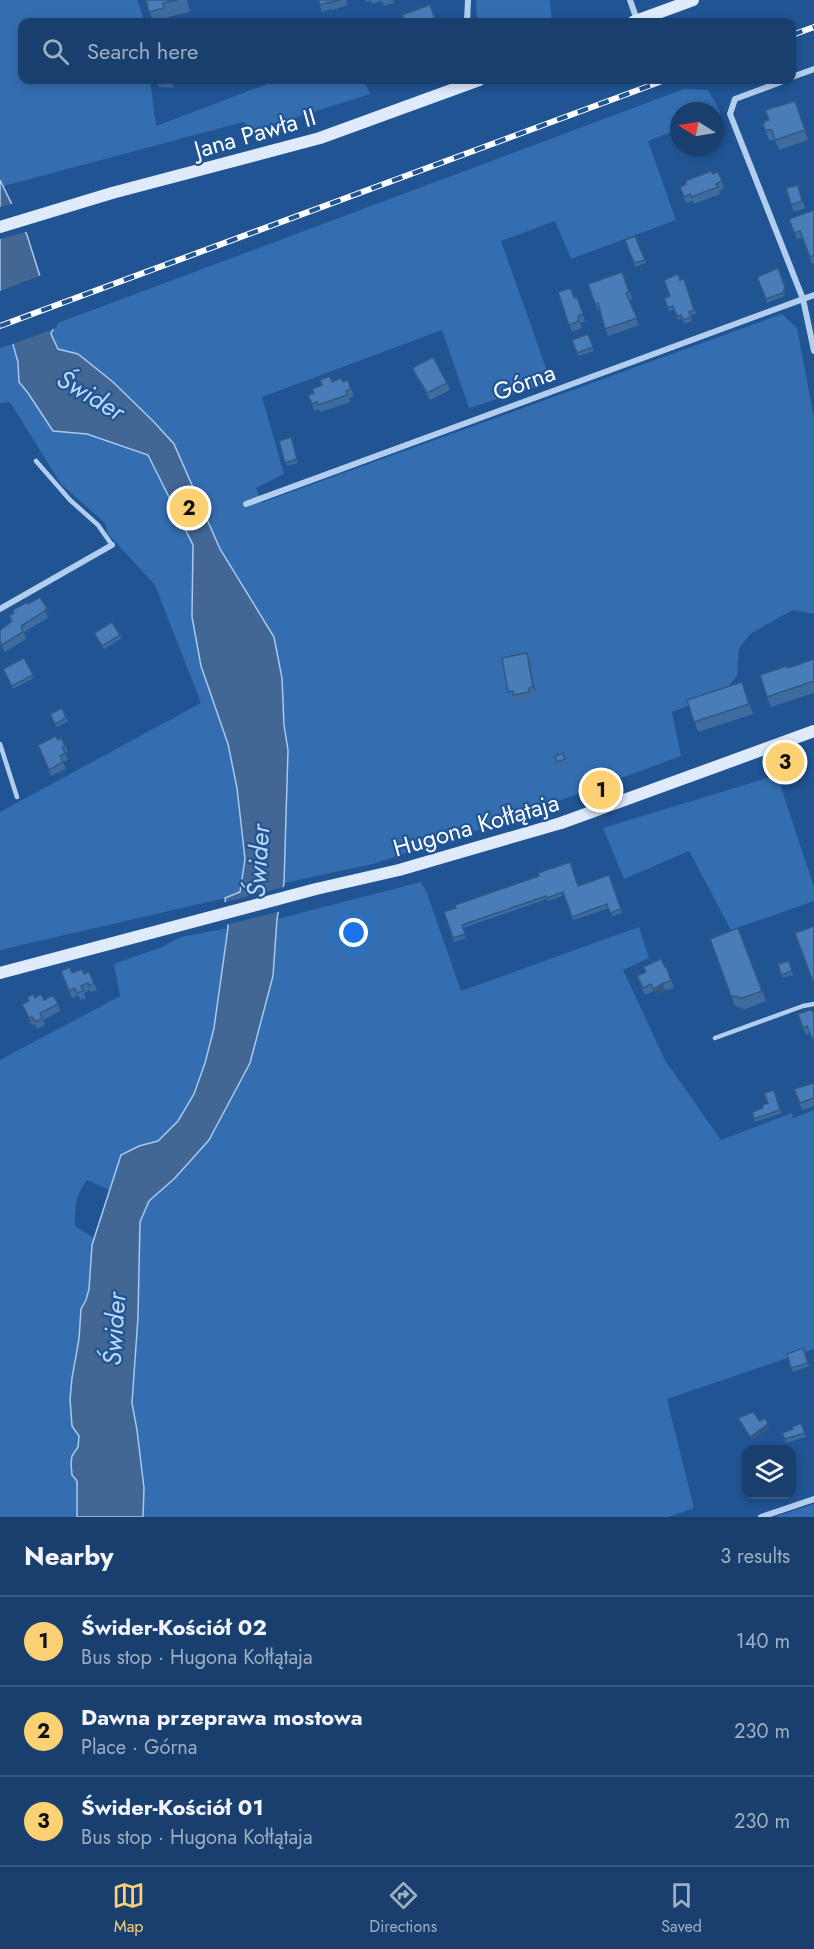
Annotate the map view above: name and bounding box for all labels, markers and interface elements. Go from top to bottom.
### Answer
search box [18,18,796,84]
icon: search [39,35,72,68]
text: Search here [87,35,198,67]
street label: Jana Pawła II [187,99,320,168]
north arrow [670,102,724,156]
street label: Górna [488,355,560,409]
water label: Świder [50,360,133,431]
pin: 2 [170,486,208,530]
pin: 3 [766,740,804,784]
pin: 1 [582,768,620,812]
street label: Hugona Kołłątaja [389,785,563,865]
water label: Świder [236,822,280,899]
your location [339,918,368,947]
water label: Świder [92,1290,136,1367]
map controls [742,1445,796,1499]
button: layers [742,1445,796,1499]
text: Nearby [24,1537,113,1575]
text: 3 results [720,1542,790,1571]
text: Świder-Kościół 02 [81,1611,267,1643]
text: 1 [38,1627,49,1656]
text: 140 m [736,1627,790,1656]
text: Bus stop · Hugona Kołłątaja [81,1643,313,1672]
text: Dawna przeprawa mostowa [81,1701,363,1733]
text: 2 [37,1717,50,1746]
text: 230 m [734,1717,790,1746]
text: Place · Górna [81,1733,197,1762]
text: Świder-Kościół 01 [81,1791,264,1823]
text: 3 [37,1807,50,1836]
text: 230 m [734,1807,790,1836]
text: Bus stop · Hugona Kołłątaja [81,1823,313,1852]
tab: Map [112,1879,145,1938]
tab: Directions [369,1879,437,1938]
tab: Saved [661,1879,702,1938]

